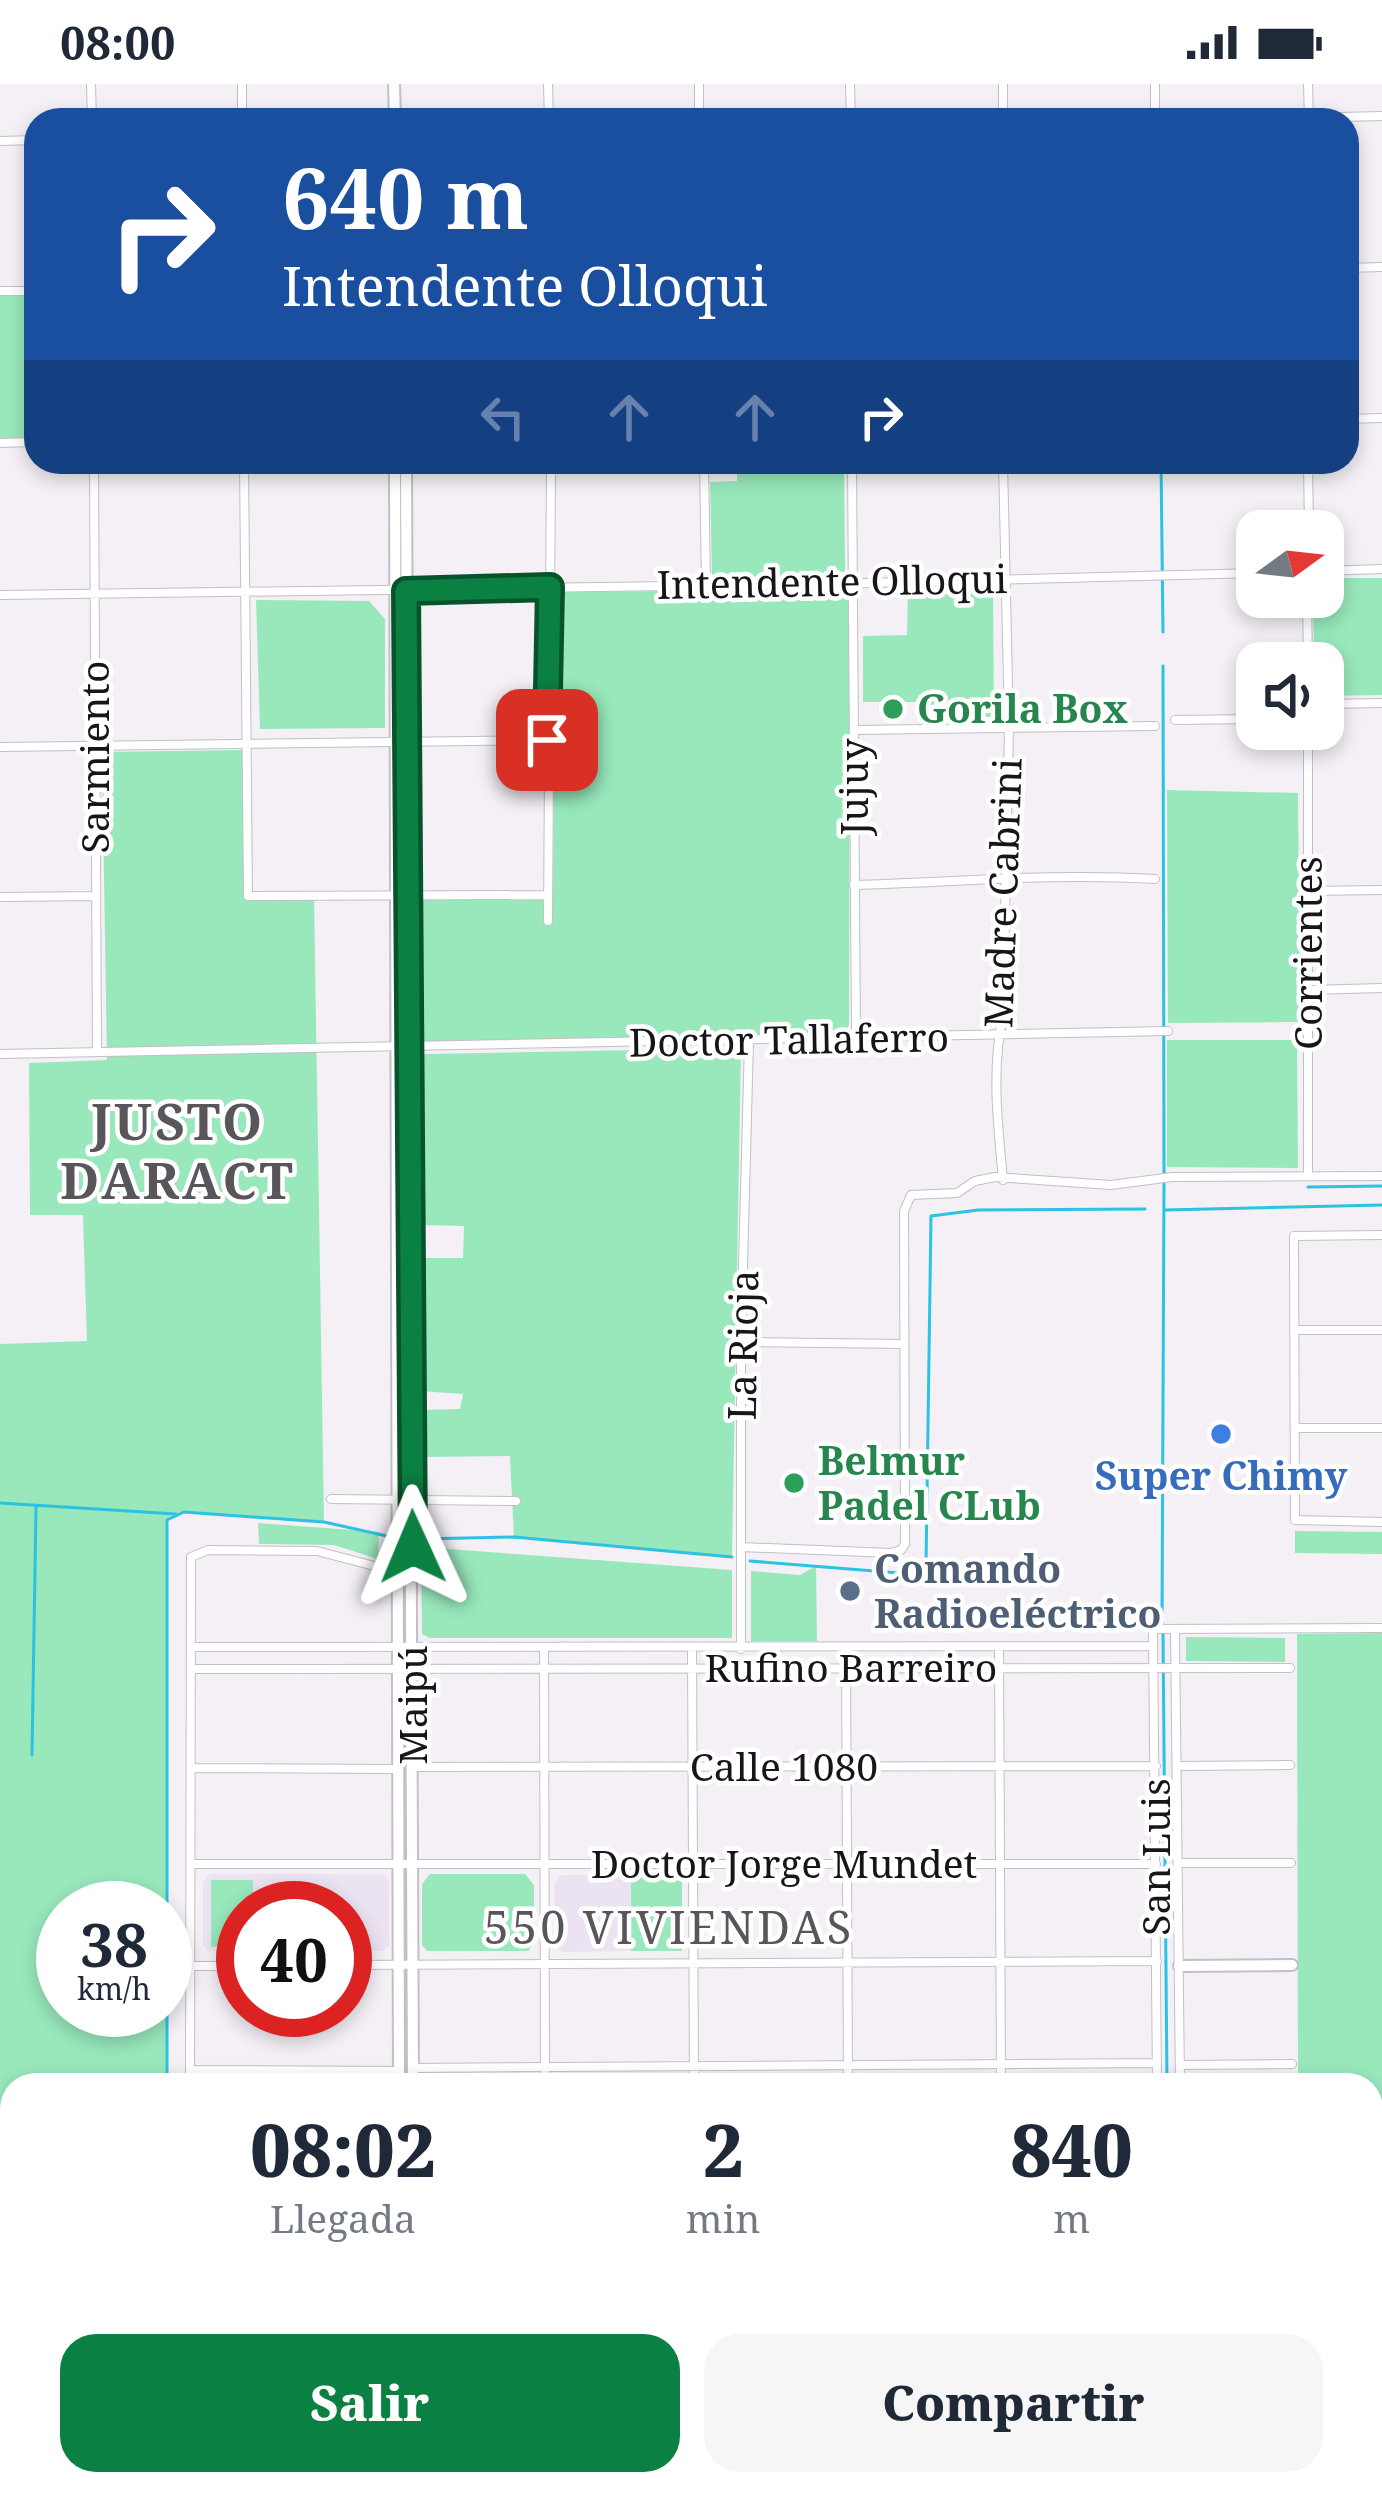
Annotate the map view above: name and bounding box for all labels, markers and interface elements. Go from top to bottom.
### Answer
text: 08:00 [60,12,175,73]
text: 640 m [282,139,529,254]
icon: right [84,156,240,312]
text: Intendente Olloqui [282,248,768,322]
icon: left [470,384,536,450]
icon: ahead [596,384,662,450]
icon: ahead [722,384,788,450]
icon: right [848,384,914,450]
north arrow [1236,510,1344,618]
map controls [1236,510,1344,750]
street label: Intendente Olloqui [656,551,1008,610]
button: sound [1236,642,1344,750]
street label: Sarmiento [67,660,120,854]
place label: Gorila Box [917,681,1128,734]
pin [496,689,598,791]
marker: Gorila Box [880,696,906,722]
icon: arrive [514,707,580,773]
street label: Jujuy [826,737,879,837]
street label: Madre Cabrini [970,757,1033,1029]
street label: Corrientes [1280,856,1333,1050]
street label: Doctor Tallaferro [628,1009,949,1068]
district label: JUSTO DARACT [60,1085,296,1214]
street label: La Rioja [714,1269,769,1421]
marker: Super Chimy [1208,1421,1234,1447]
place label: Belmur Padel CLub [818,1433,1041,1531]
place label: Super Chimy [1095,1448,1348,1501]
marker: Belmur Padel CLub [781,1470,807,1496]
position arrow [350,1484,476,1610]
place label: Comando Radioeléctrico [874,1541,1161,1639]
marker: Comando Radioeléctrico [837,1578,863,1604]
street label: Rufino Barreiro [705,1640,997,1693]
street label: Maipú [385,1645,438,1765]
street label: Calle 1080 [690,1739,878,1792]
street label: San Luis [1128,1778,1181,1936]
street label: Doctor Jorge Mundet [591,1836,977,1889]
speed limit sign: 40 [216,1881,372,2037]
district label: 550 VIVIENDAS [484,1896,854,1957]
text: 38 [80,1903,148,1985]
text: km/h [77,1968,151,2009]
text: 08:02 [250,2100,436,2198]
text: 2 [703,2100,744,2198]
text: 840 [1010,2100,1133,2198]
text: Llegada [270,2191,416,2244]
text: min [686,2191,760,2244]
text: m [1053,2191,1090,2244]
button: Salir [60,2334,680,2472]
button: Compartir [704,2334,1323,2472]

